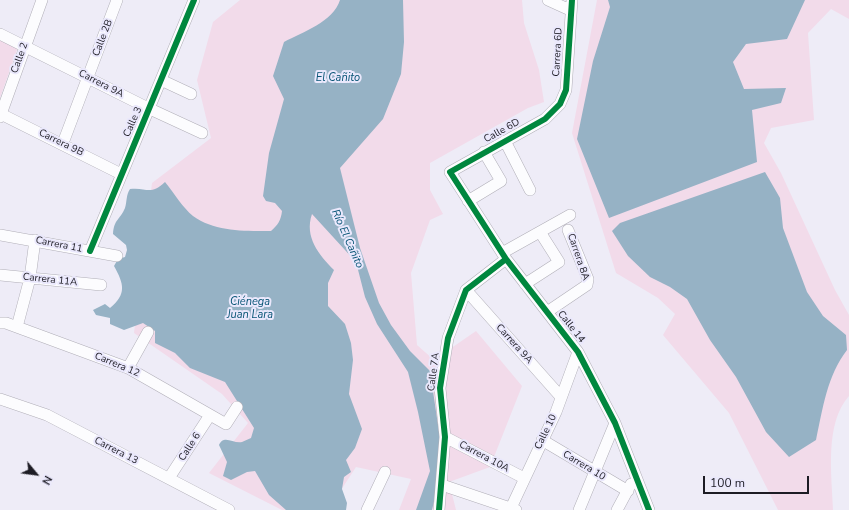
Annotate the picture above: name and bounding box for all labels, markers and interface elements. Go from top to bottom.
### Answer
street label: Calle 2B [91,18,115,58]
street label: Carrera 6D [551,27,565,77]
street label: Calle 2 [9,41,31,75]
street label: Carrera 9A [76,68,126,100]
water label: El Cañito [316,71,360,85]
street label: Calle 3 [121,105,145,139]
street label: Calle 6D [482,116,522,146]
street label: Carrera 9B [37,127,85,159]
water label: Río El Cañito [328,207,366,271]
street label: Carrera 8A [564,232,592,282]
street label: Carrera 11 [34,235,84,255]
street label: Carrera 11A [22,271,78,289]
water label: Ciénega Juan Lara [227,295,273,321]
street label: Calle 14 [555,308,587,346]
street label: Carrera 9A [493,322,535,366]
street label: Carrera 12 [93,350,141,380]
street label: Calle 7A [426,352,442,392]
street label: Calle 10 [532,412,560,452]
street label: Calle 6 [176,430,204,464]
street label: Carrera 13 [92,435,140,467]
street label: Carrera 10A [457,439,511,475]
street label: Carrera 10 [560,449,608,483]
north arrow [16,454,56,494]
scale bar [705,468,811,494]
text: N [38,473,55,487]
text: 100 m [710,475,745,491]

